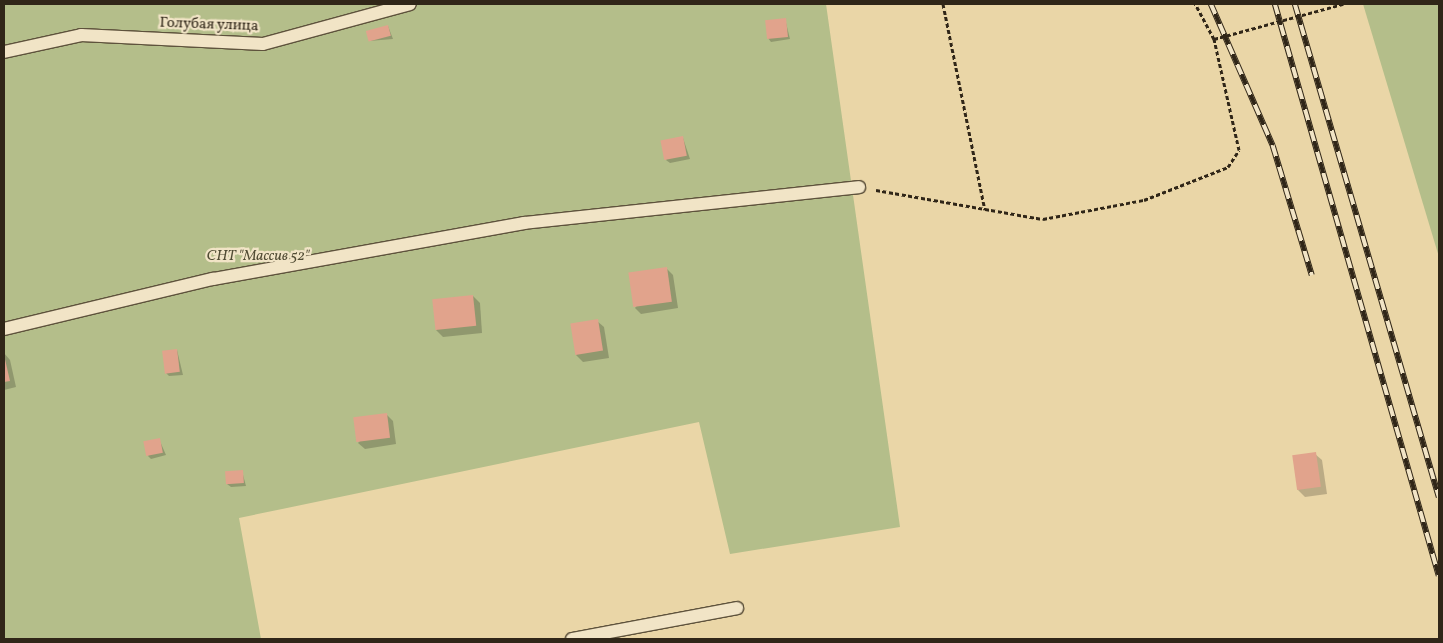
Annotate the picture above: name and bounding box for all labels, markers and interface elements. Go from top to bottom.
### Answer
street label: Голубая улица [159,14,259,36]
park label: СНТ "Массив 52" [207,248,309,266]

